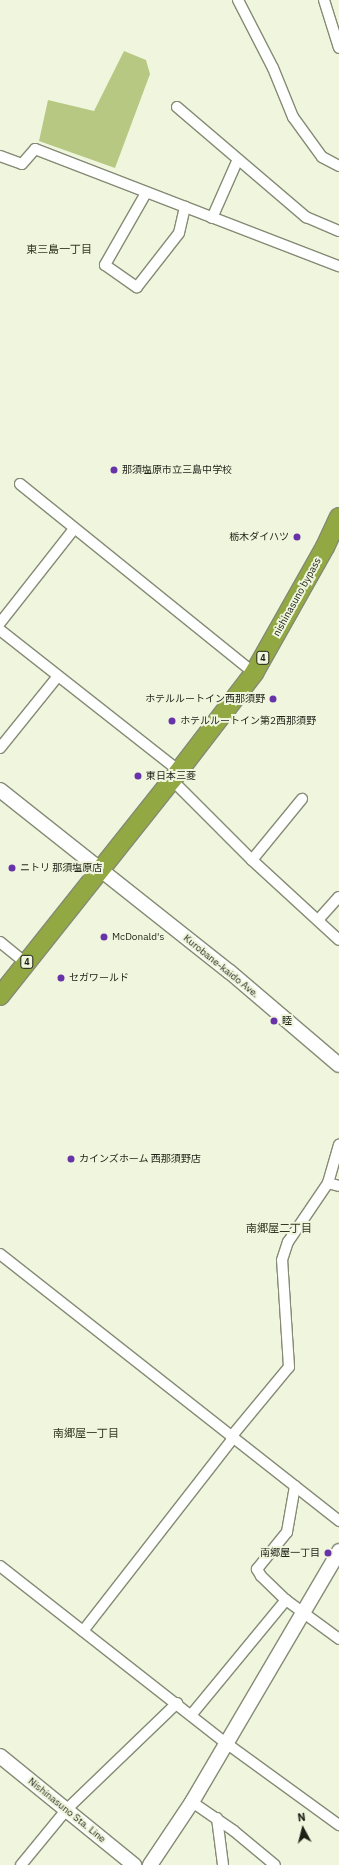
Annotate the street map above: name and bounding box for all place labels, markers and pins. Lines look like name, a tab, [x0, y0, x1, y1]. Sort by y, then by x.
place label: 那須塩原市立三島中学校	[122, 464, 232, 476]
marker: 那須塩原市立三島中学校	[109, 465, 119, 475]
place label: 栃木ダイハツ	[229, 531, 289, 543]
marker: 栃木ダイハツ	[292, 532, 302, 542]
place label: ホテルルートイン西那須野	[145, 693, 265, 705]
marker: ホテルルートイン西那須野	[268, 694, 278, 704]
place label: ホテルルートイン第2西那須野	[180, 715, 316, 727]
marker: ホテルルートイン第2西那須野	[167, 716, 177, 726]
place label: 東日本三菱	[146, 770, 196, 782]
marker: 東日本三菱	[133, 771, 143, 781]
place label: ニトリ 那須塩原店	[20, 862, 102, 874]
marker: ニトリ 那須塩原店	[7, 863, 17, 873]
place label: McDonald's	[112, 931, 164, 943]
marker: McDonald's	[99, 932, 109, 942]
place label: セガワールド	[69, 972, 129, 984]
marker: セガワールド	[56, 973, 66, 983]
place label: 睦	[282, 1015, 292, 1027]
marker: 睦	[269, 1016, 279, 1026]
place label: カインズホーム 西那須野店	[79, 1153, 201, 1165]
marker: カインズホーム 西那須野店	[66, 1154, 76, 1164]
place label: 南郷屋一丁目	[260, 1547, 320, 1559]
marker: 南郷屋一丁目	[323, 1548, 333, 1558]

